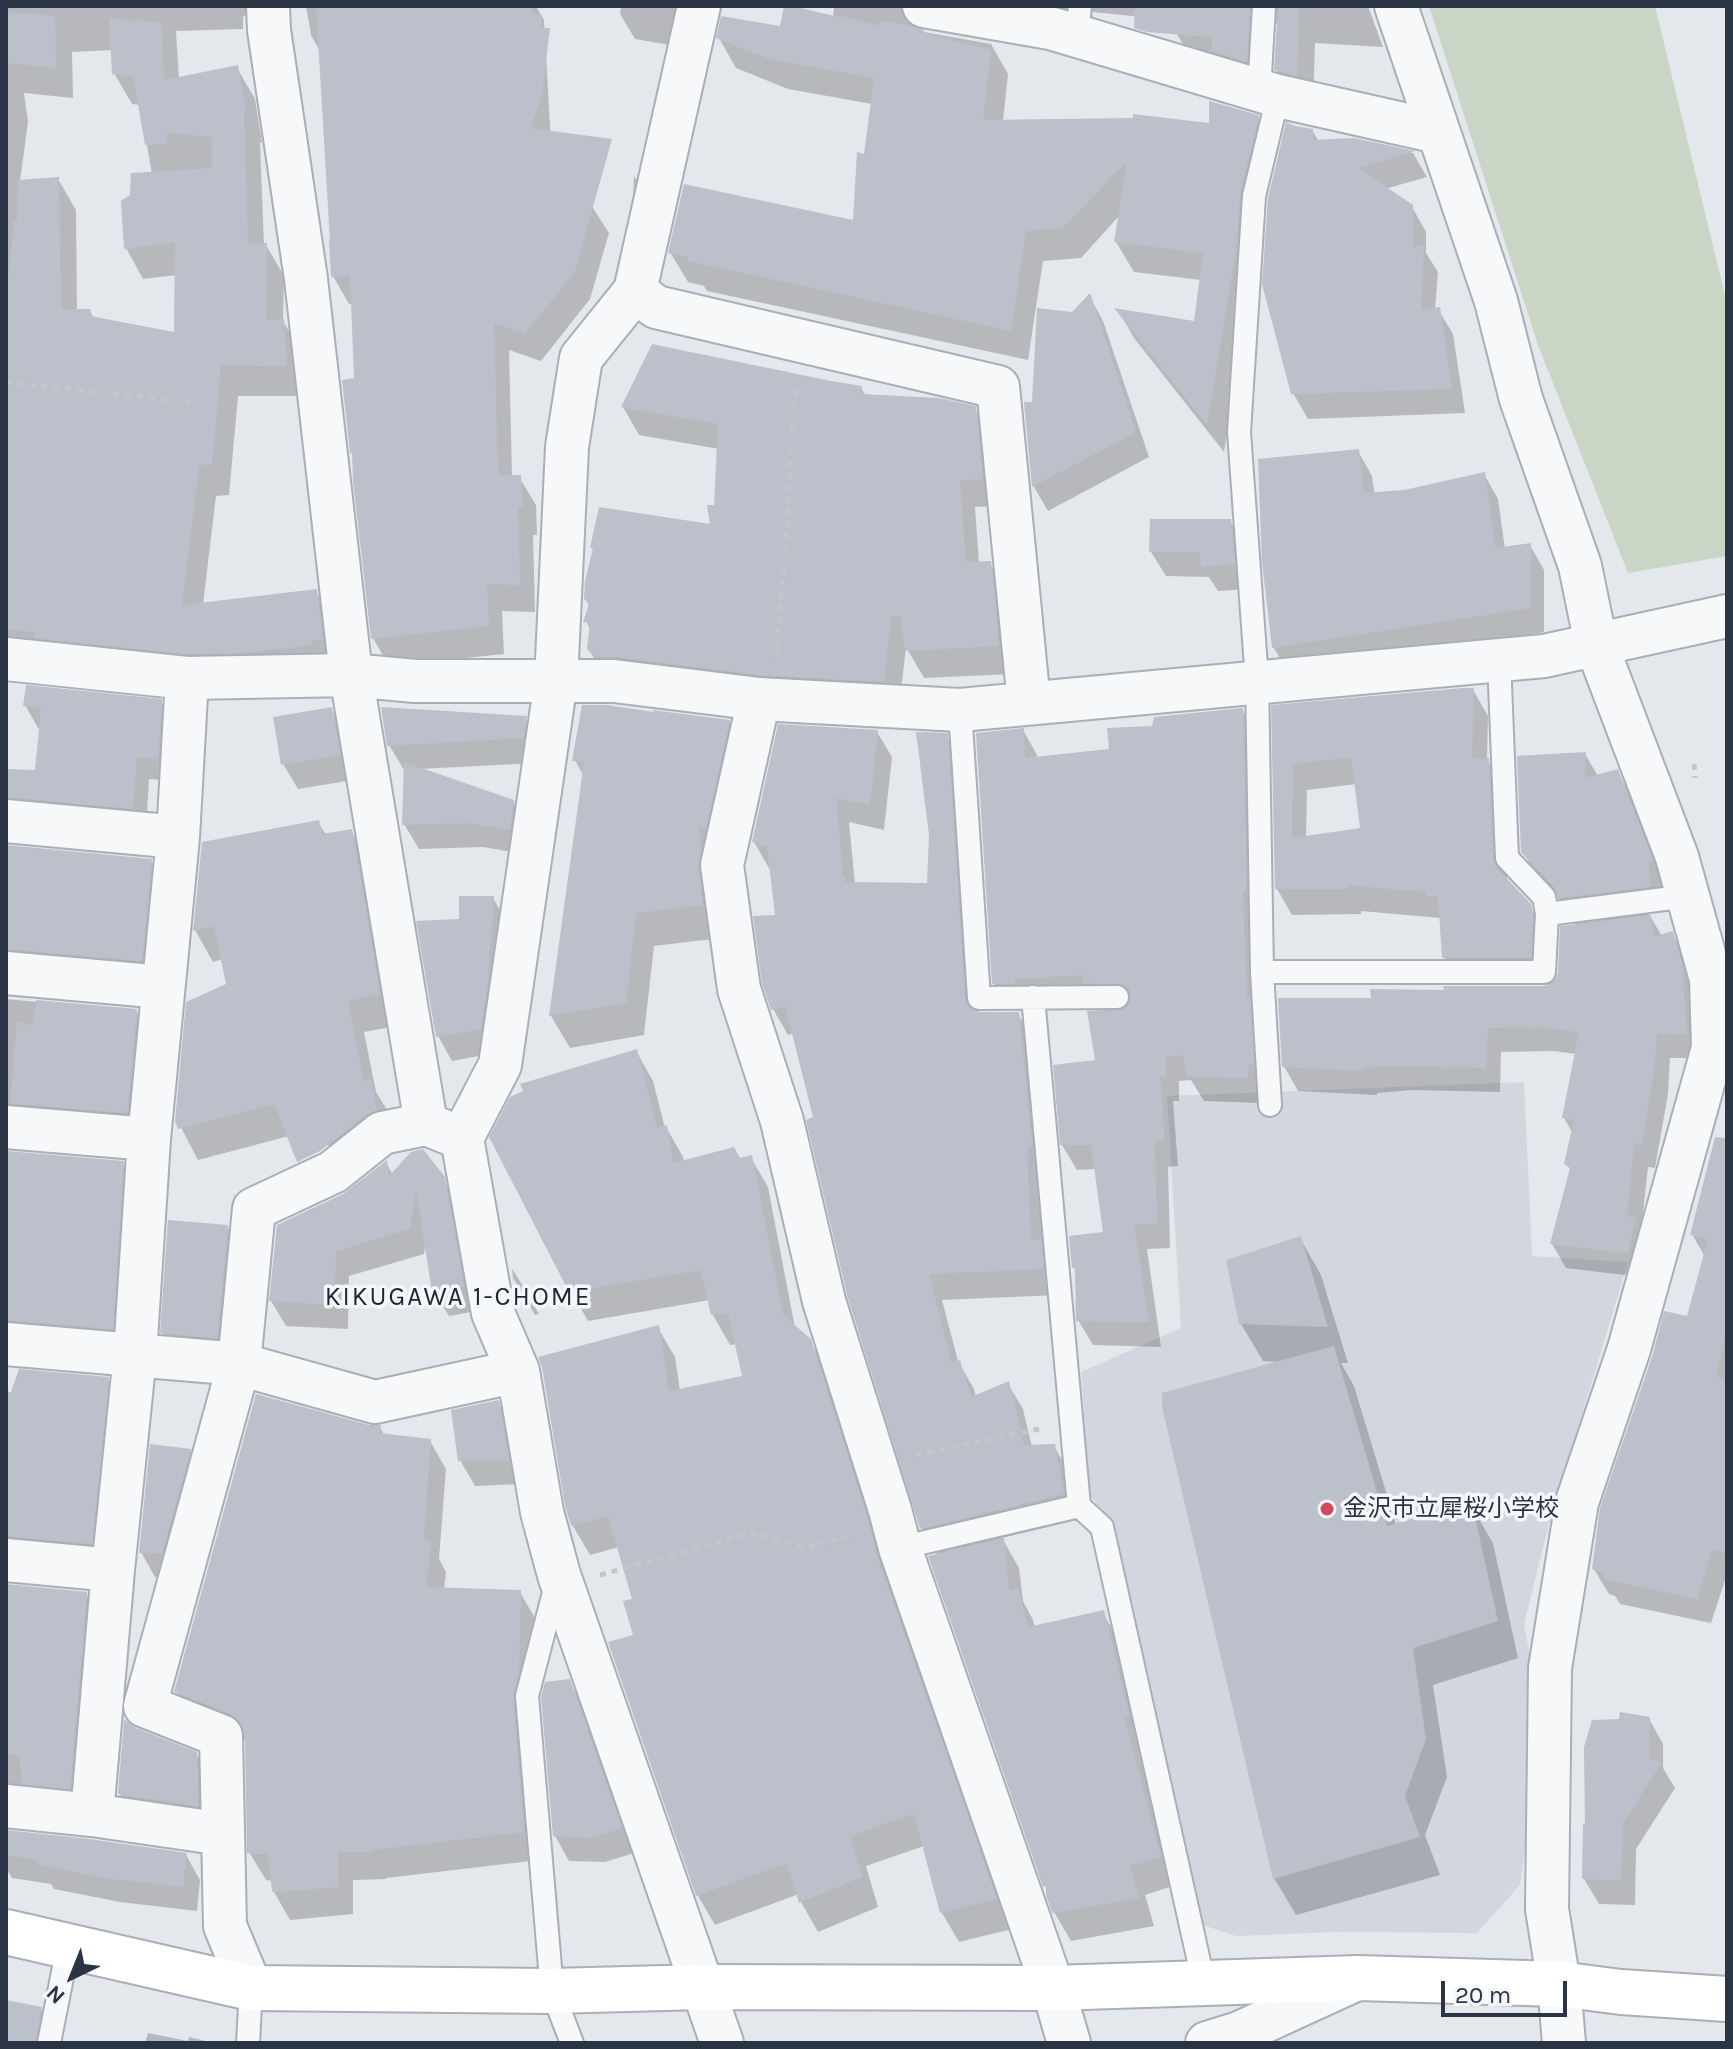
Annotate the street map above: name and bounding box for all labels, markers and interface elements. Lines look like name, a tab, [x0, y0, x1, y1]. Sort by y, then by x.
district label: KIKUGAWA 1-CHOME	[325, 1282, 591, 1314]
place label: 金沢市立犀桜小学校	[1343, 1495, 1559, 1523]
marker: 金沢市立犀桜小学校	[1318, 1500, 1336, 1518]
north arrow	[32, 1937, 112, 2017]
scale bar	[1445, 1965, 1571, 2015]
text: N	[41, 1980, 70, 2009]
text: 20 m	[1455, 1981, 1511, 2009]

